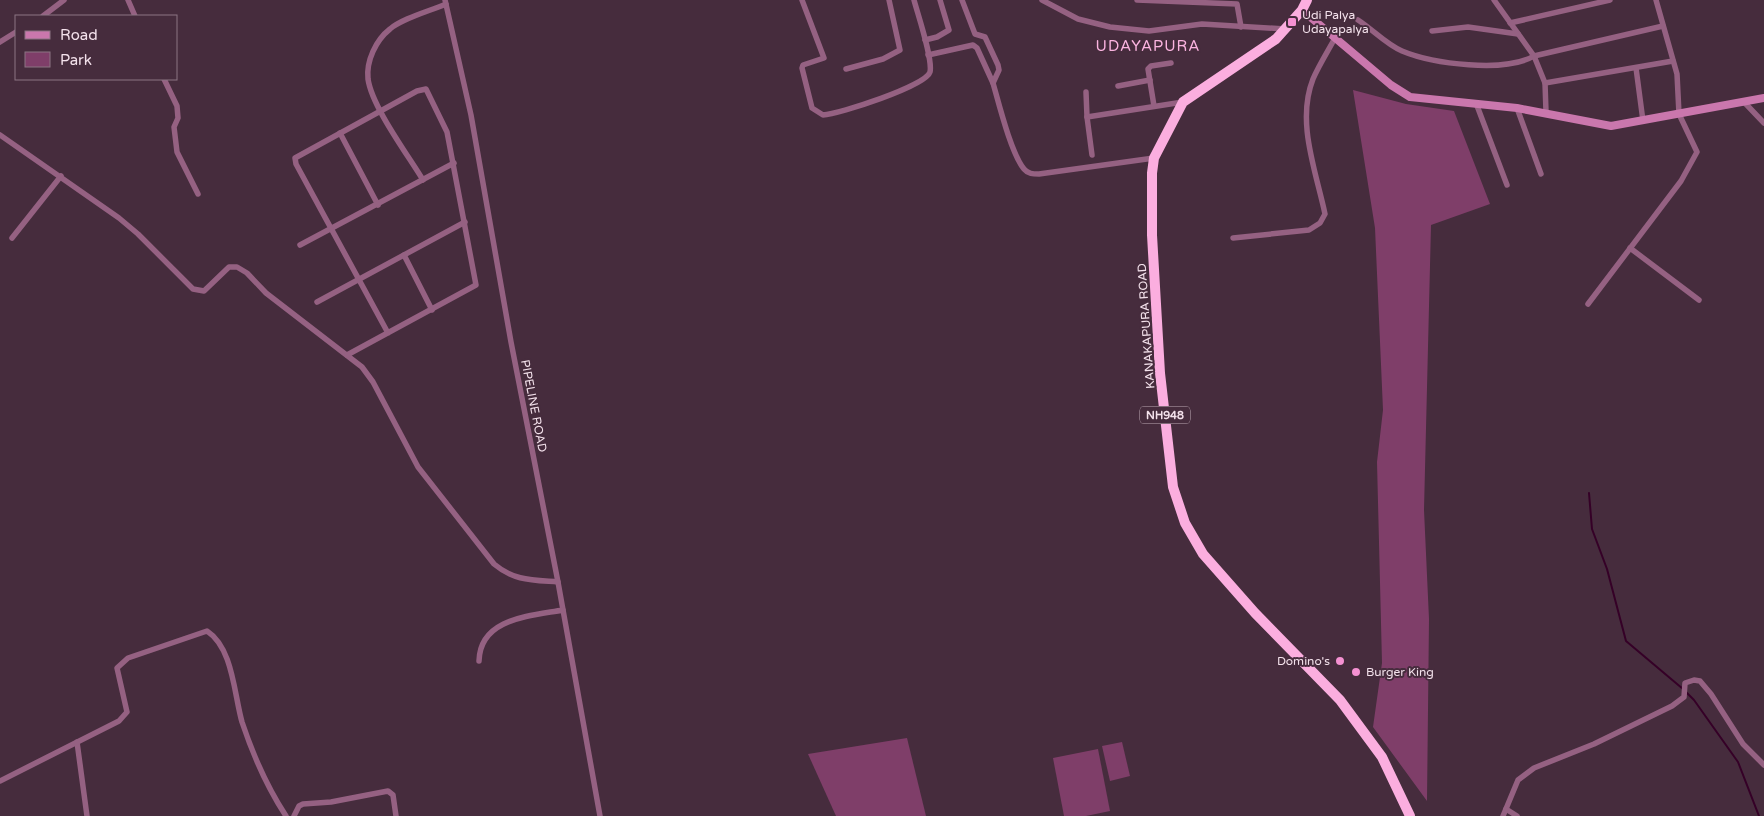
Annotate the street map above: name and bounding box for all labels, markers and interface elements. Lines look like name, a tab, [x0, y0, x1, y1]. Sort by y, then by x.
place label: Udi Palya Udayapalya	[1302, 8, 1369, 36]
legend	[15, 15, 178, 80]
marker: Udi Palya Udayapalya	[1286, 16, 1298, 28]
text: Road	[60, 26, 98, 44]
district label: UDAYAPURA	[1096, 37, 1200, 55]
text: Park	[60, 51, 92, 69]
street label: KANAKAPURA ROAD	[1135, 263, 1157, 389]
street label: PIPELINE ROAD	[518, 359, 550, 453]
road number: NH948	[1140, 406, 1190, 424]
place label: Domino's	[1277, 654, 1330, 668]
marker: Domino's	[1334, 655, 1346, 667]
place label: Burger King	[1366, 665, 1434, 679]
marker: Burger King	[1350, 666, 1362, 678]

